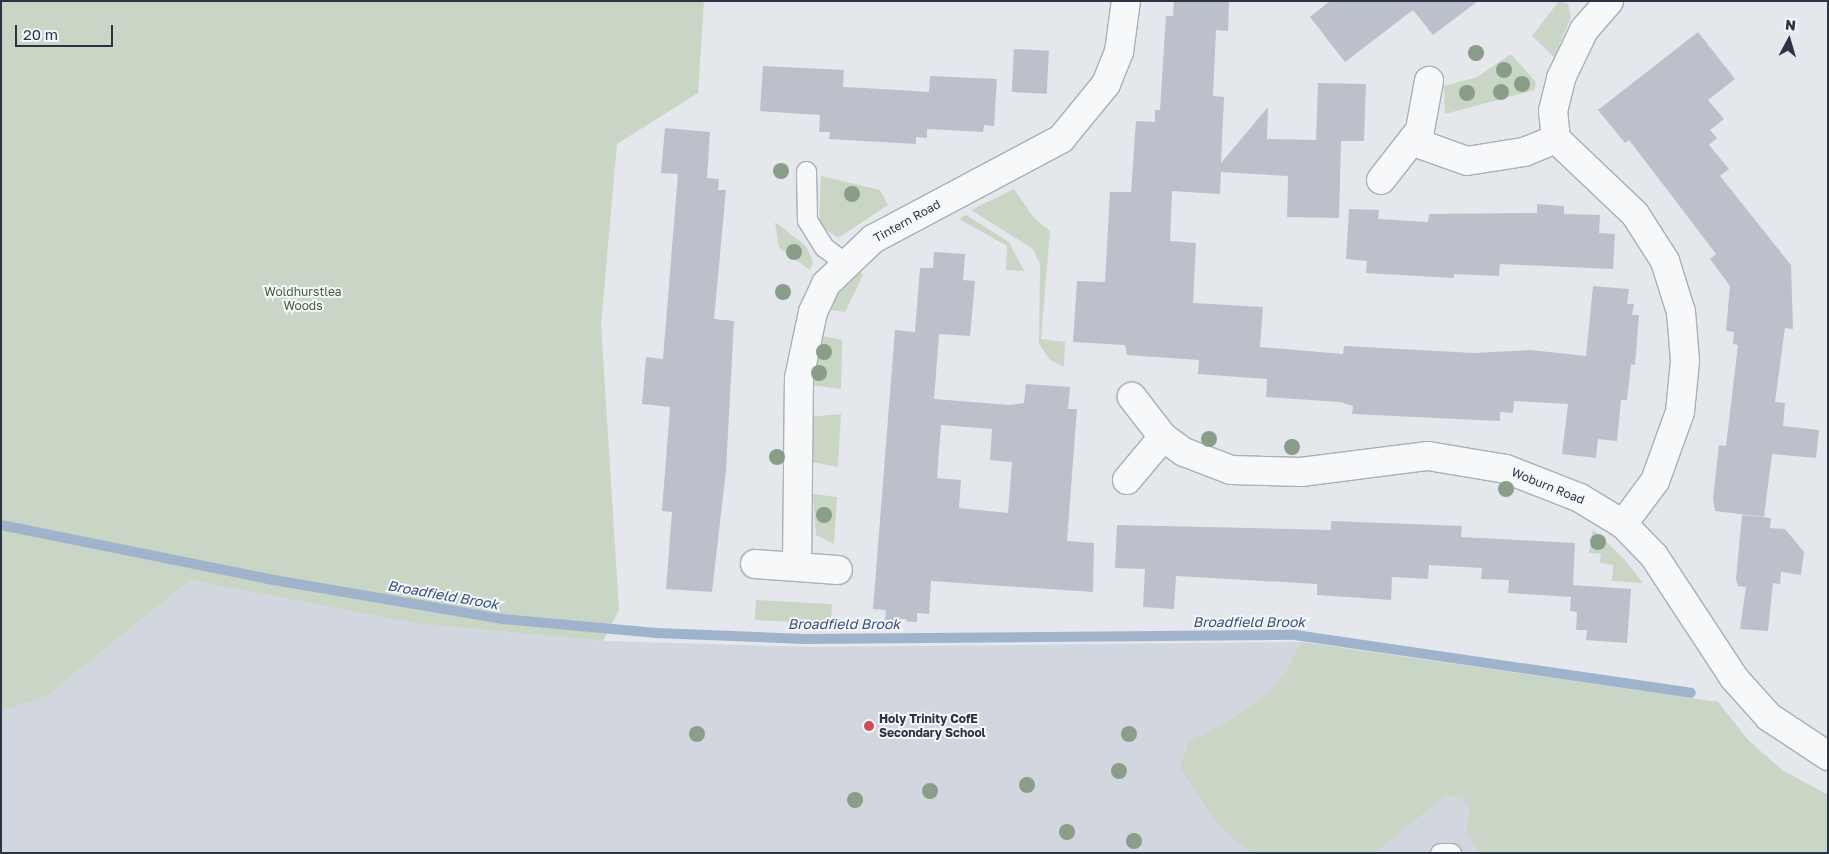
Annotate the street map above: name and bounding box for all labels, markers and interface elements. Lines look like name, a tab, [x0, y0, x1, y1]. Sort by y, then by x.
scale bar	[18, 15, 115, 47]
north arrow	[1764, 15, 1814, 65]
text: N	[1784, 16, 1797, 34]
text: 20 m	[23, 25, 58, 43]
street label: Tintern Road	[871, 197, 943, 245]
park label: Woldhurstlea Woods	[264, 285, 342, 313]
street label: Woburn Road	[1509, 465, 1587, 507]
water label: Broadfield Brook	[386, 577, 500, 613]
water label: Broadfield Brook	[1193, 614, 1305, 630]
water label: Broadfield Brook	[788, 616, 900, 632]
place label: Holy Trinity CofE Secondary School	[879, 712, 986, 740]
marker: Holy Trinity CofE Secondary School	[863, 720, 875, 732]

